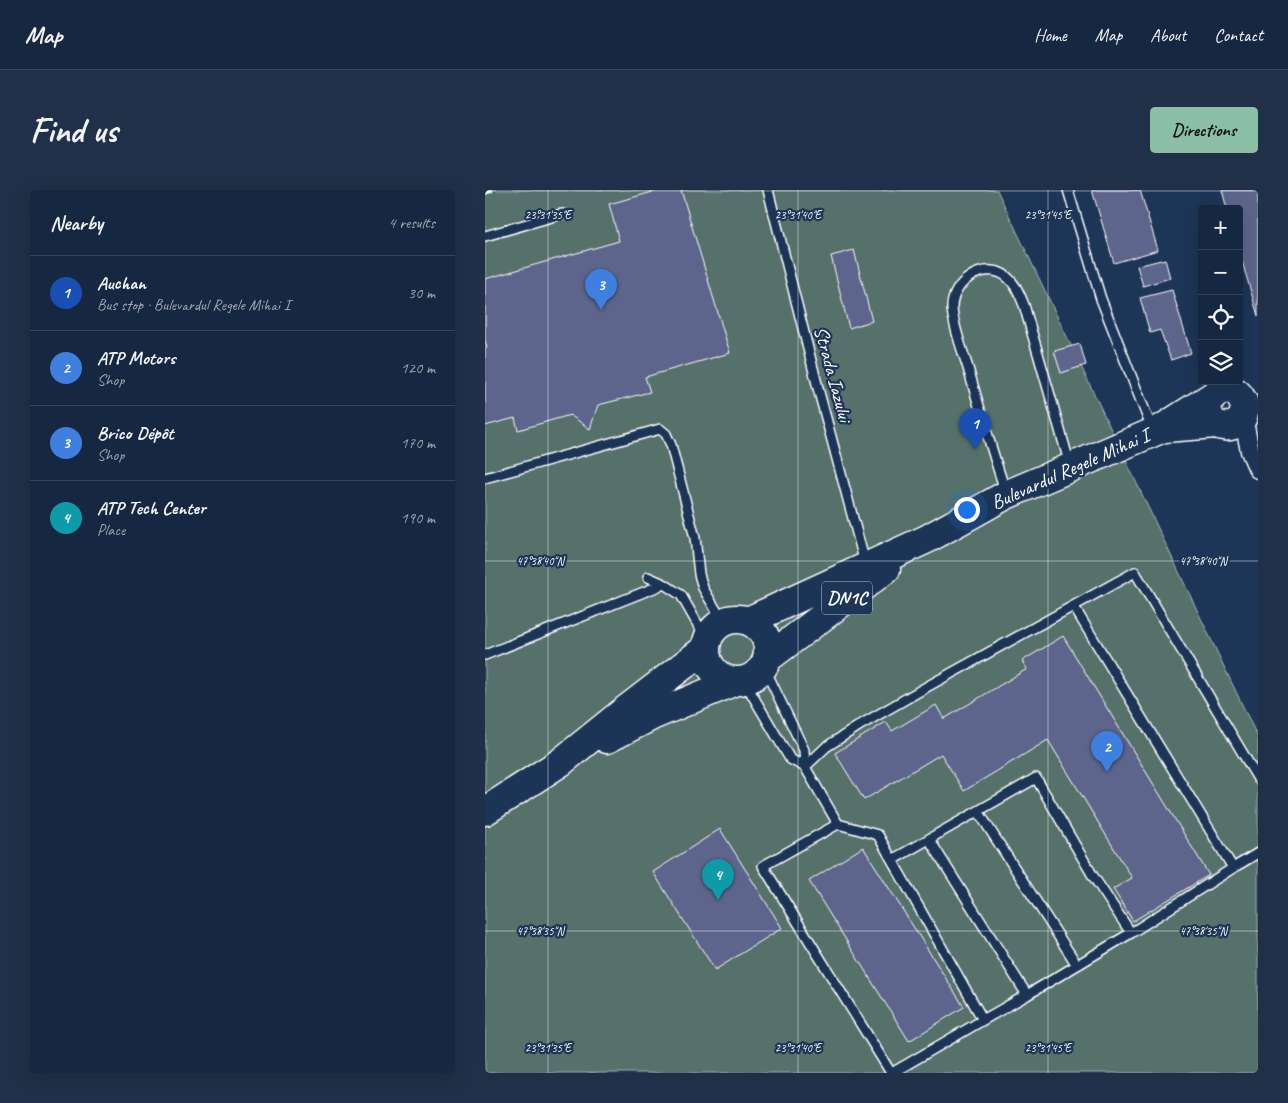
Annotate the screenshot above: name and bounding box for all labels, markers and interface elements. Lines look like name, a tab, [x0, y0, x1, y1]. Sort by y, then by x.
text: Map	[25, 20, 62, 50]
text: Home	[1034, 24, 1067, 46]
text: Map	[1095, 24, 1122, 46]
text: About	[1150, 24, 1186, 46]
text: Contact	[1214, 24, 1263, 46]
button: Directions	[1150, 107, 1258, 153]
text: Find us	[30, 108, 117, 153]
map controls	[1198, 205, 1243, 385]
button: +	[1198, 205, 1243, 250]
text: 23°31'35"E	[525, 207, 573, 223]
text: 23°31'40"E	[775, 207, 823, 223]
text: 23°31'45"E	[1025, 207, 1073, 223]
text: Nearby	[50, 210, 103, 236]
text: 4 results	[388, 213, 435, 233]
button: −	[1198, 250, 1243, 295]
pin: 3	[585, 269, 617, 310]
text: Auchan	[97, 271, 146, 295]
text: 1	[62, 283, 70, 303]
text: 30 m	[408, 283, 435, 303]
text: Bus stop · Bulevardul Regele Mihai I	[97, 295, 290, 315]
button: locate	[1198, 295, 1243, 340]
street label: Strada Iazului	[808, 324, 858, 427]
button: layers	[1198, 340, 1243, 385]
text: ATP Motors	[97, 346, 175, 370]
text: 2	[62, 358, 70, 378]
text: 120 m	[401, 358, 435, 378]
text: Shop	[97, 370, 124, 390]
pin: 1	[959, 408, 991, 449]
text: Brico Dépôt	[97, 421, 173, 445]
street label: Bulevardul Regele Mihai I	[987, 421, 1158, 515]
text: 3	[62, 433, 70, 453]
text: 170 m	[401, 433, 435, 453]
text: Shop	[97, 445, 124, 465]
text: ATP Tech Center	[97, 496, 206, 520]
your location	[954, 497, 980, 523]
text: 4	[62, 508, 70, 528]
text: 190 m	[401, 508, 435, 528]
text: Place	[97, 520, 125, 540]
text: 47°38'40"N	[516, 553, 565, 569]
text: 47°38'40"N	[1179, 553, 1228, 569]
road number: DN1C	[822, 582, 872, 614]
pin: 2	[1091, 731, 1123, 772]
pin: 4	[702, 859, 734, 900]
text: 47°38'35"N	[516, 923, 565, 939]
text: 47°38'35"N	[1179, 923, 1228, 939]
text: 23°31'35"E	[525, 1040, 573, 1056]
text: 23°31'40"E	[775, 1040, 823, 1056]
text: 23°31'45"E	[1025, 1040, 1073, 1056]

